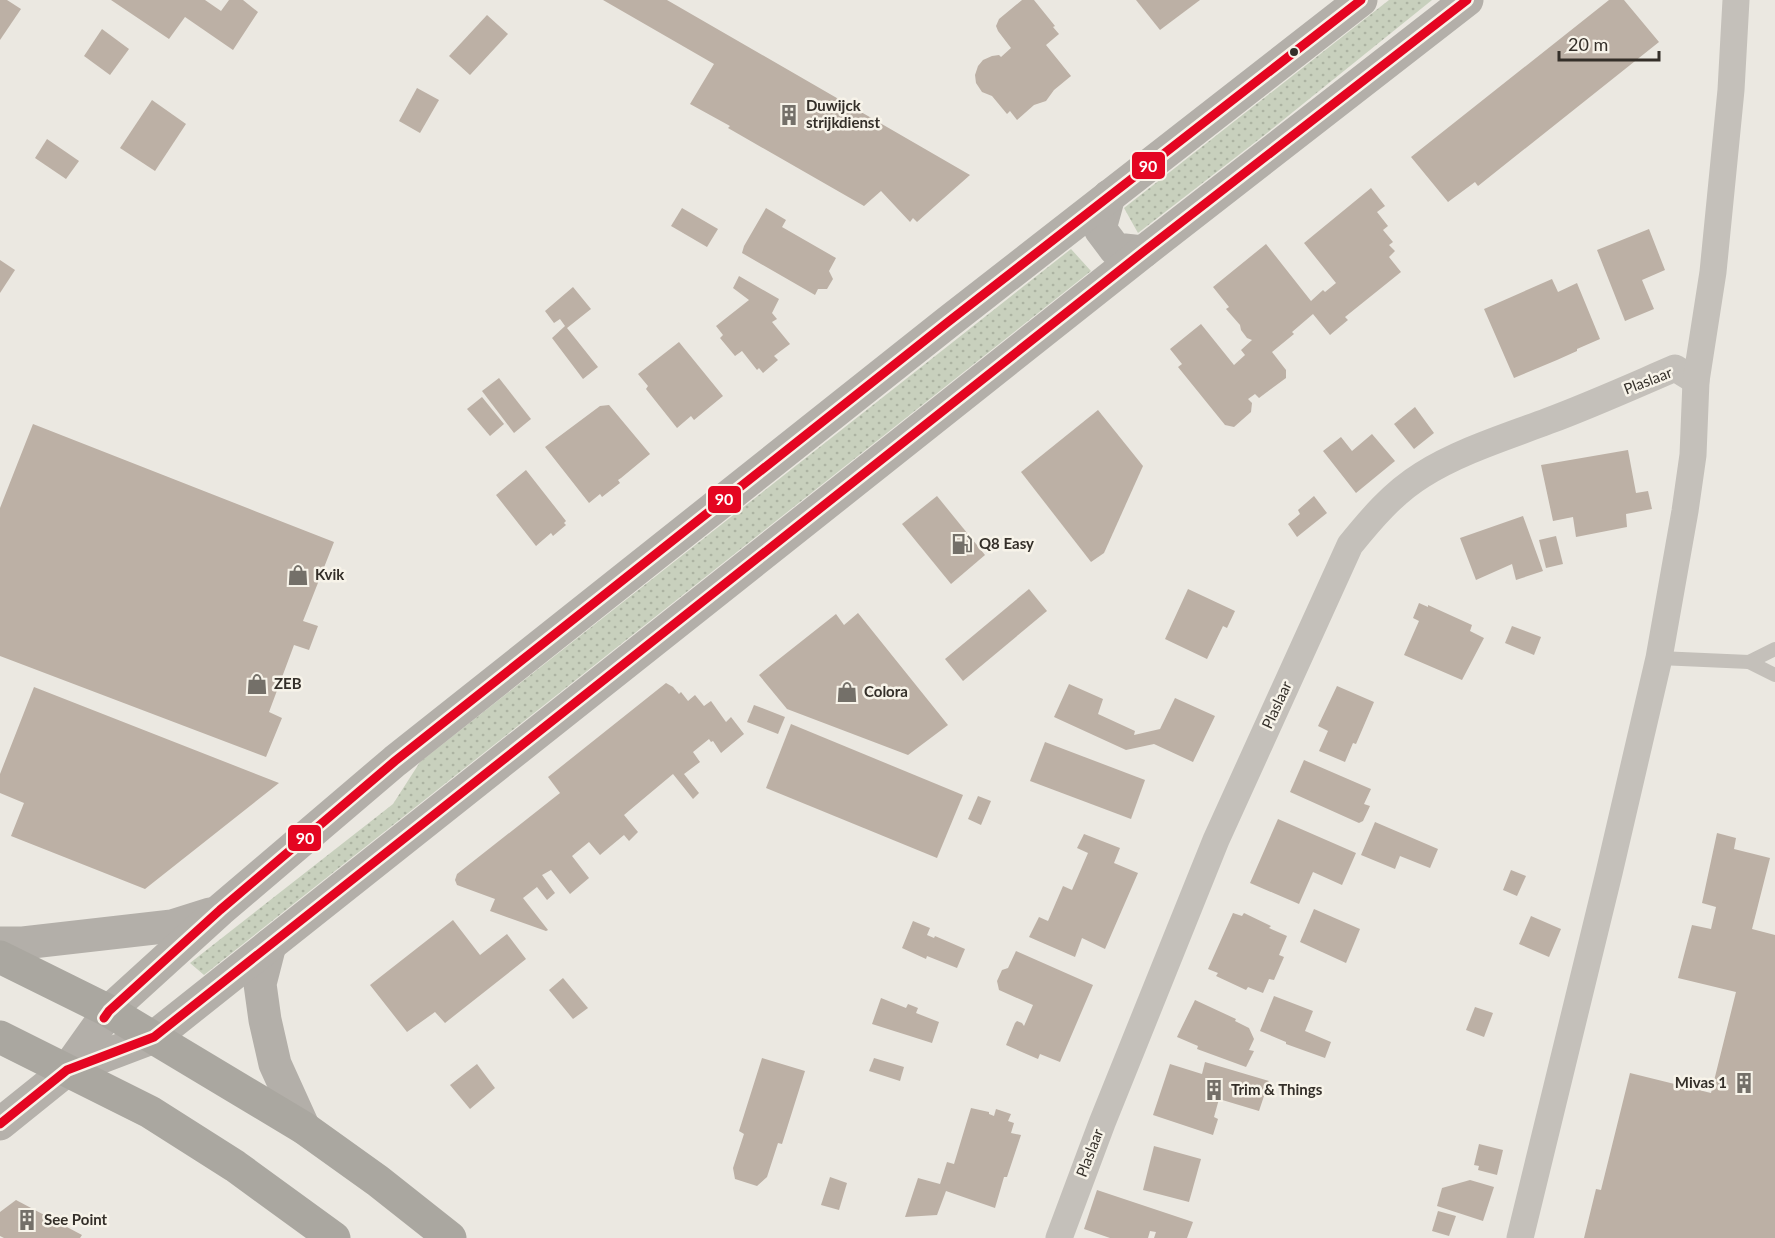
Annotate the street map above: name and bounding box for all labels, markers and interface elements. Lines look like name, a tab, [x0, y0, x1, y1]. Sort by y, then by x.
scale bar	[1559, 24, 1660, 62]
text: 20 m	[1568, 33, 1608, 55]
unlabelled marker	[1288, 46, 1300, 58]
place label: Duwijck strijkdienst	[806, 96, 880, 131]
building icon: Duwijck strijkdienst	[777, 103, 801, 127]
line badge: 90	[1131, 151, 1166, 180]
text: 90	[1139, 156, 1157, 175]
street label: Plaslaar	[1621, 362, 1675, 397]
line badge: 90	[707, 485, 742, 514]
text: 90	[715, 489, 733, 508]
fuel station icon: Q8 Easy	[950, 532, 974, 556]
place label: Q8 Easy	[979, 534, 1034, 552]
shop icon: Kvik	[286, 563, 310, 587]
place label: Kvik	[315, 565, 345, 583]
shop icon: ZEB	[245, 672, 269, 696]
place label: ZEB	[274, 674, 302, 692]
street label: Plaslaar	[1257, 677, 1295, 731]
shop icon: Colora	[835, 680, 859, 704]
place label: Colora	[864, 682, 908, 700]
line badge: 90	[287, 824, 322, 852]
text: 90	[296, 828, 314, 847]
building icon: Mivas 1	[1732, 1071, 1756, 1095]
place label: Mivas 1	[1675, 1073, 1727, 1091]
building icon: Trim & Things	[1202, 1078, 1226, 1102]
place label: Trim & Things	[1231, 1080, 1323, 1098]
street label: Plaslaar	[1072, 1125, 1107, 1179]
building icon: See Point	[15, 1208, 39, 1232]
place label: See Point	[44, 1210, 108, 1228]

